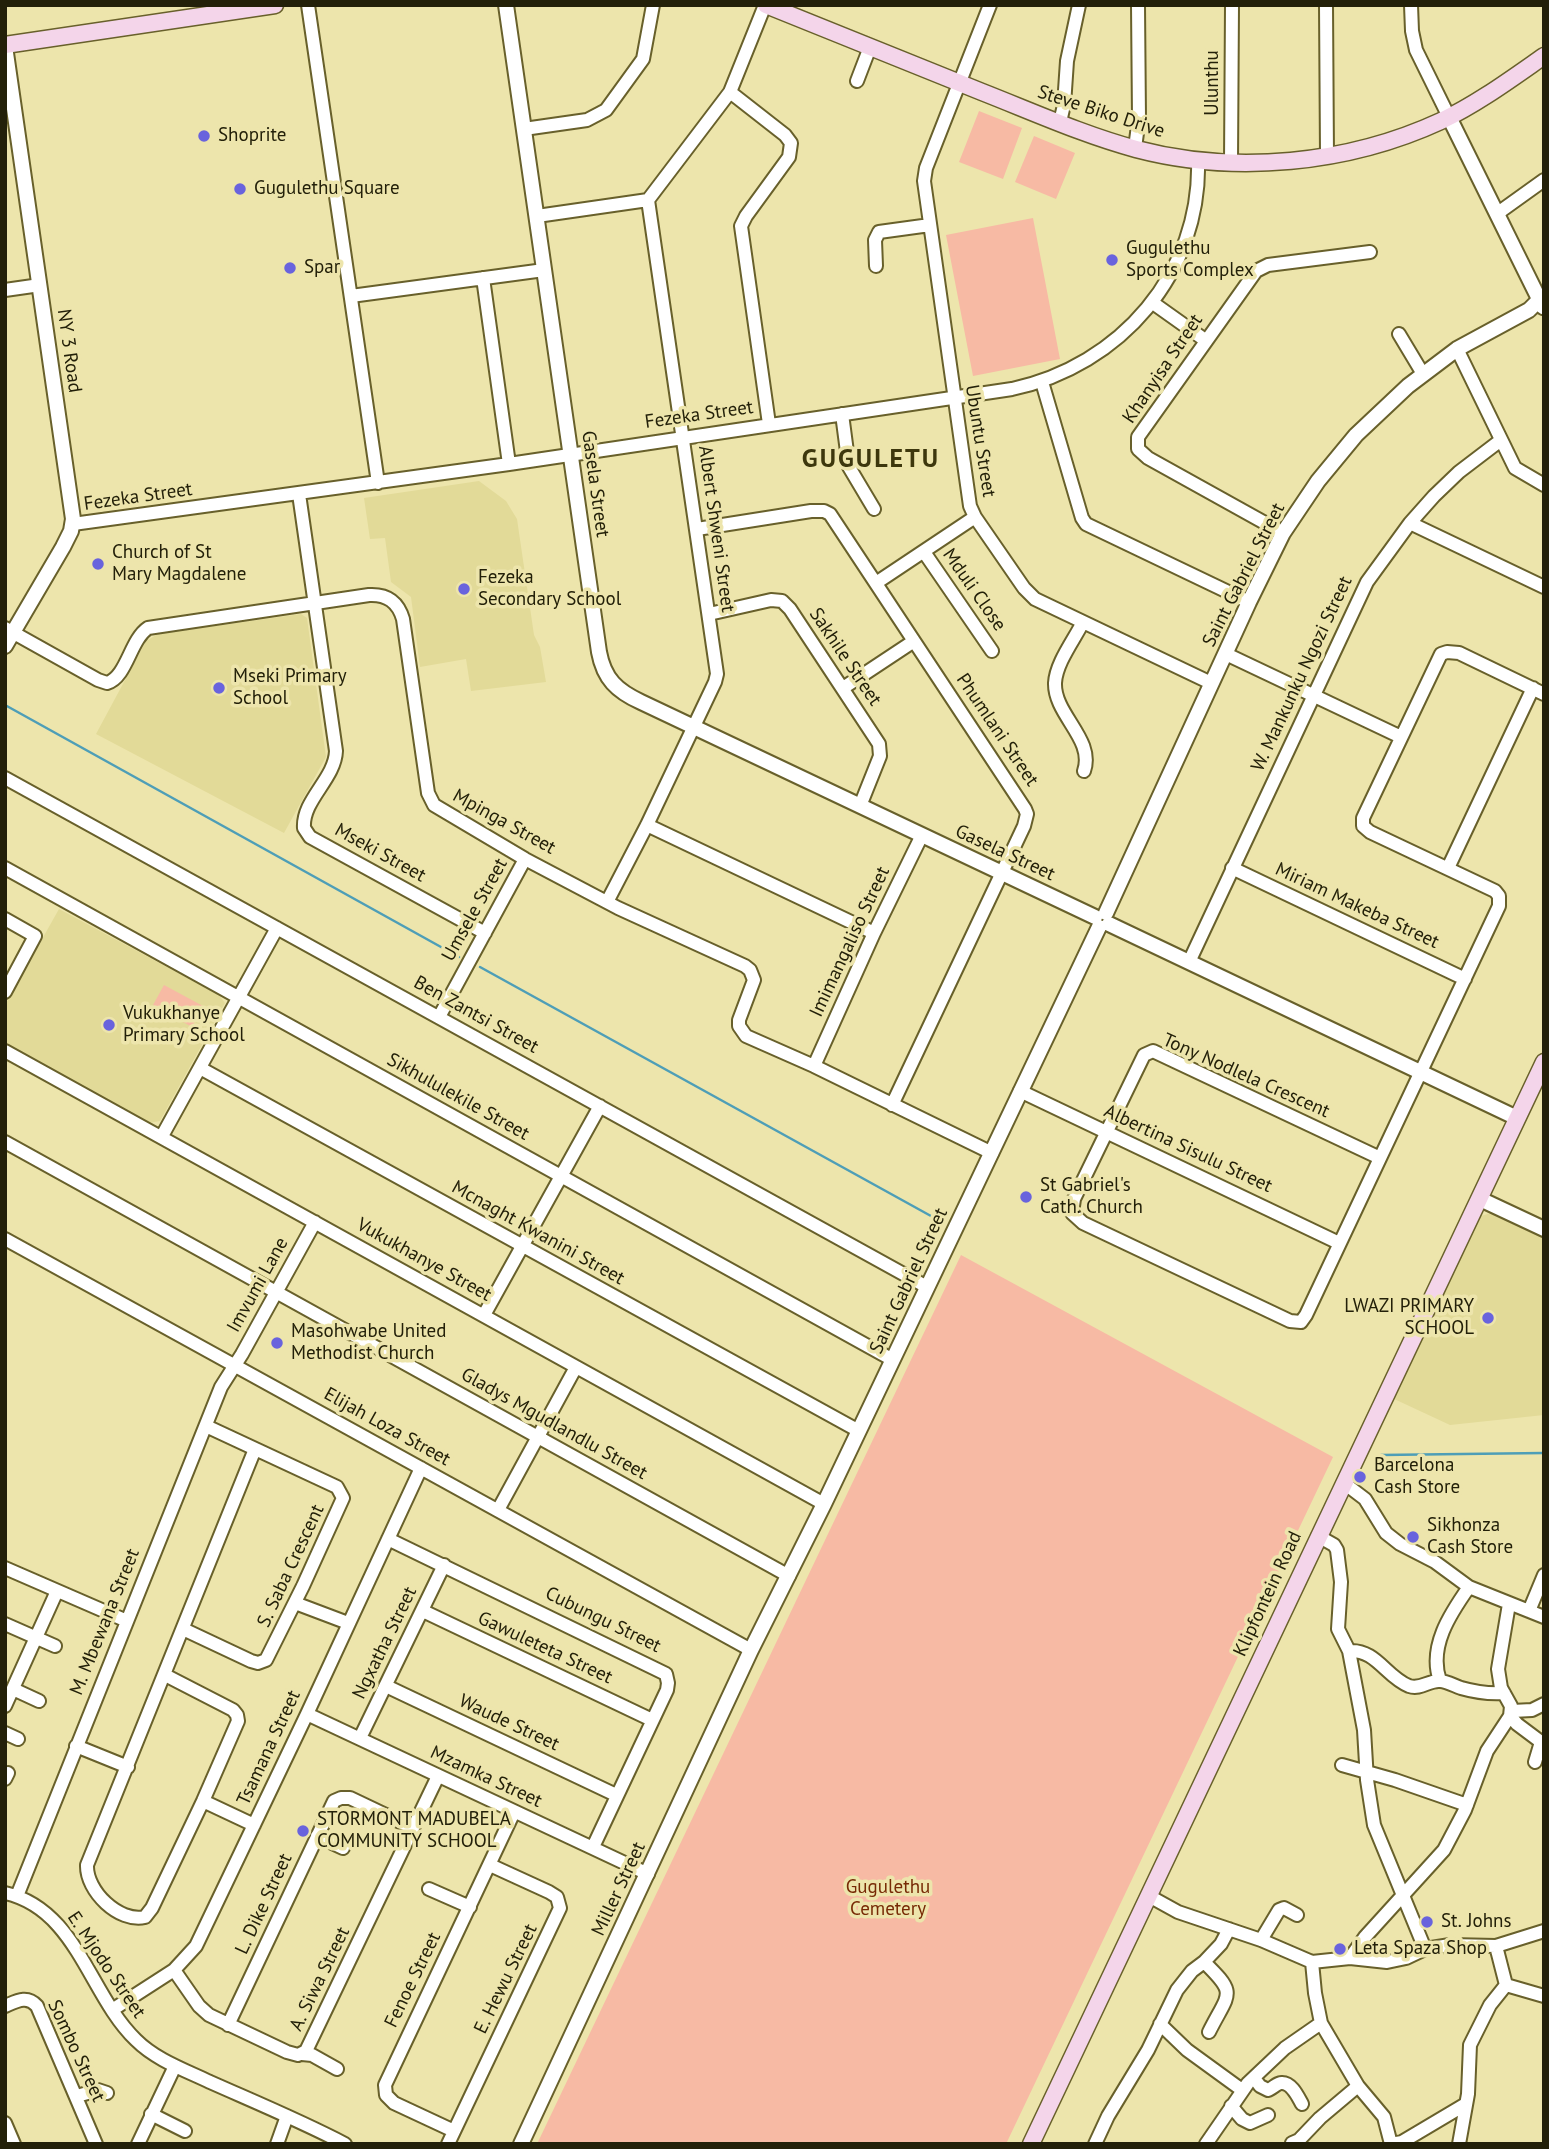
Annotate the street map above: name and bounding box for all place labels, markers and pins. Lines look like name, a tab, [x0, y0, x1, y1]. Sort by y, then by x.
place label: Shoprite	[218, 125, 286, 147]
marker: Shoprite	[196, 128, 212, 144]
place label: Gugulethu Square	[254, 178, 400, 200]
marker: Gugulethu Square	[232, 181, 248, 197]
place label: Gugulethu Sports Complex	[1126, 238, 1254, 282]
marker: Gugulethu Sports Complex	[1104, 252, 1120, 268]
place label: Spar	[304, 257, 340, 279]
marker: Spar	[282, 260, 298, 276]
place label: Church of St Mary Magdalene	[112, 542, 246, 586]
marker: Church of St Mary Magdalene	[90, 556, 106, 572]
place label: Fezeka Secondary School	[478, 567, 621, 611]
marker: Fezeka Secondary School	[456, 581, 472, 597]
place label: Mseki Primary School	[233, 666, 347, 710]
marker: Mseki Primary School	[211, 680, 227, 696]
place label: Vukukhanye Primary School	[123, 1003, 245, 1047]
marker: Vukukhanye Primary School	[101, 1017, 117, 1033]
place label: St Gabriel's Cath. Church	[1040, 1175, 1143, 1219]
marker: St Gabriel's Cath. Church	[1018, 1189, 1034, 1205]
place label: LWAZI PRIMARY SCHOOL	[1344, 1296, 1474, 1340]
marker: LWAZI PRIMARY SCHOOL	[1480, 1310, 1496, 1326]
place label: Masohwabe United Methodist Church	[291, 1321, 446, 1365]
marker: Masohwabe United Methodist Church	[269, 1335, 285, 1351]
place label: Barcelona Cash Store	[1374, 1455, 1460, 1499]
marker: Barcelona Cash Store	[1352, 1469, 1368, 1485]
place label: Sikhonza Cash Store	[1427, 1515, 1513, 1559]
marker: Sikhonza Cash Store	[1405, 1529, 1421, 1545]
place label: STORMONT MADUBELA COMMUNITY SCHOOL	[317, 1809, 511, 1853]
marker: STORMONT MADUBELA COMMUNITY SCHOOL	[295, 1823, 311, 1839]
place label: St. Johns	[1441, 1911, 1511, 1933]
marker: St. Johns	[1419, 1914, 1435, 1930]
place label: Leta Spaza Shop	[1354, 1938, 1487, 1960]
marker: Leta Spaza Shop	[1332, 1941, 1348, 1957]

